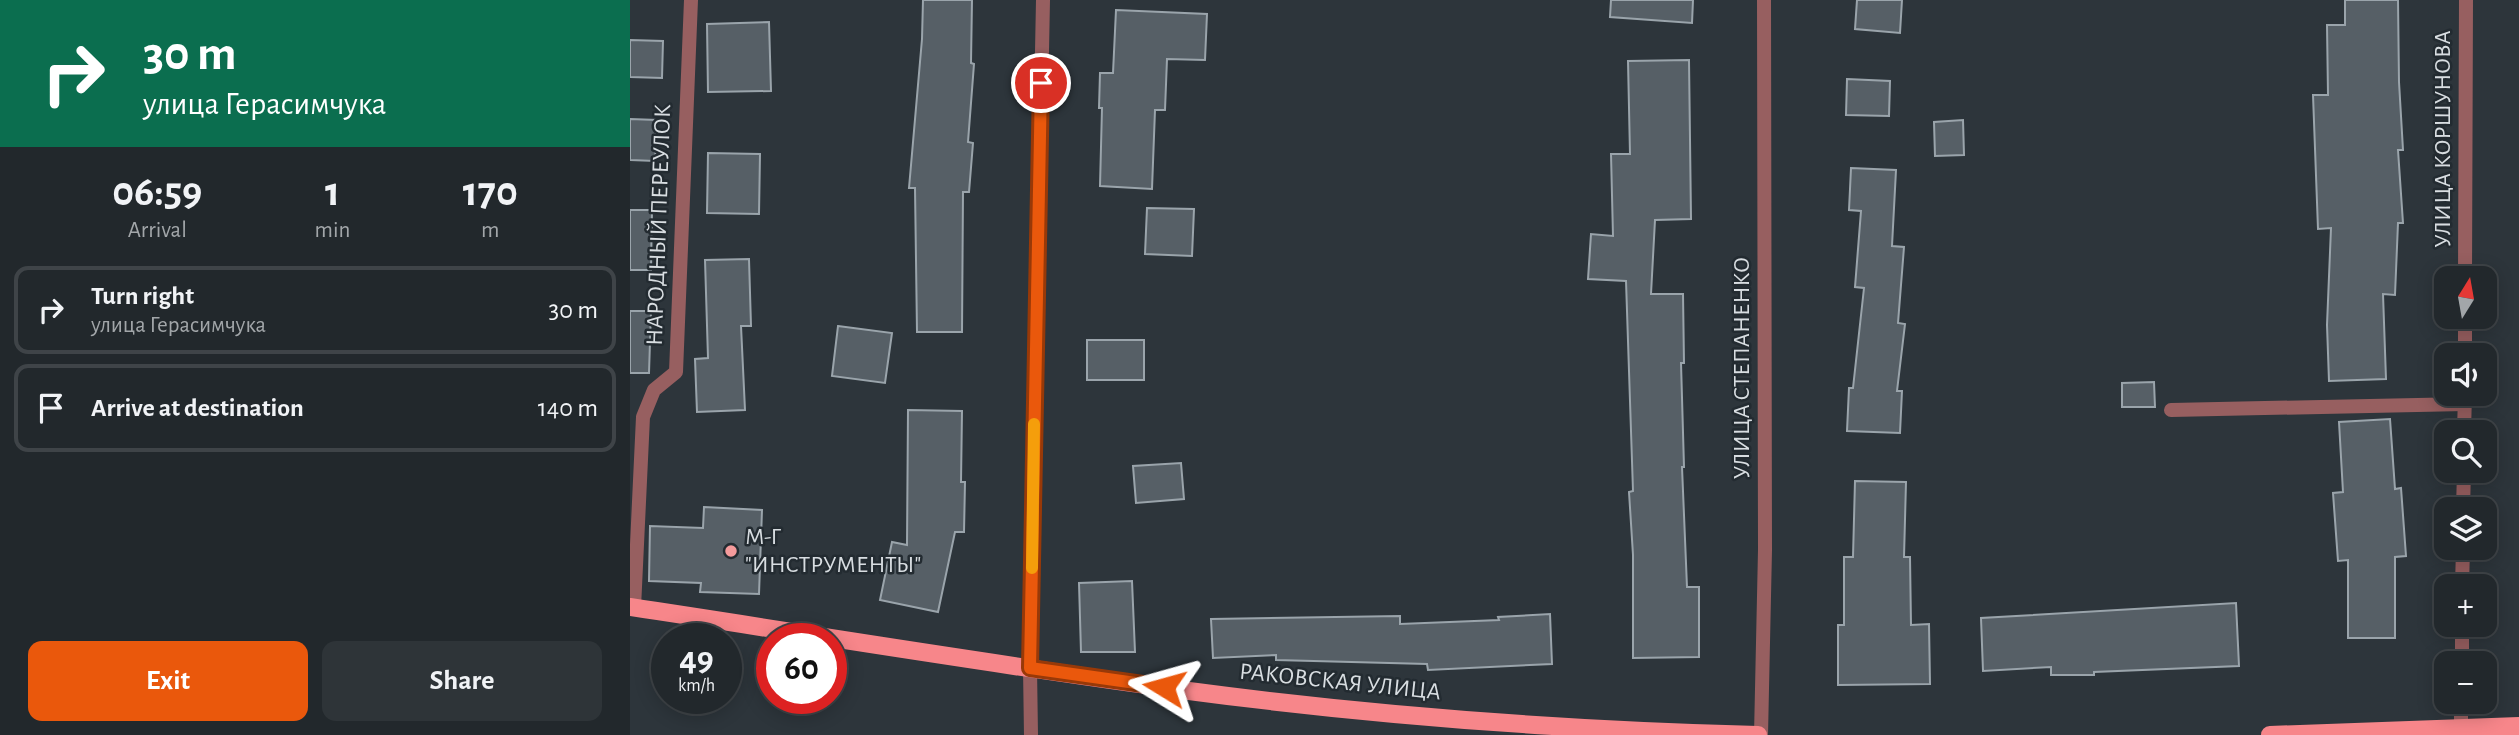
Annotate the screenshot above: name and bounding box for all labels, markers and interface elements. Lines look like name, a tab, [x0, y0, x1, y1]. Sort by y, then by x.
icon: right	[28, 28, 119, 119]
text: 30 m	[143, 30, 237, 79]
street label: УЛИЦА КОРШУНОВА	[2431, 30, 2455, 248]
pin	[1011, 53, 1071, 113]
icon: arrive	[1022, 64, 1060, 102]
text: улица Герасимчука	[143, 88, 386, 120]
street label: НАРОДНЫЙ ПЕРЕУЛОК	[643, 104, 675, 346]
text: 06:59	[112, 171, 202, 213]
text: 1	[325, 171, 340, 213]
text: 170	[463, 171, 518, 213]
text: Arrival	[128, 219, 187, 242]
text: min	[315, 219, 350, 242]
text: m	[481, 219, 499, 242]
street label: УЛИЦА СТЕПАНЕНКО	[1730, 257, 1754, 479]
north arrow	[2434, 266, 2497, 329]
map controls	[2434, 266, 2497, 714]
text: Turn right	[91, 283, 194, 309]
icon: right	[32, 291, 70, 329]
text: 30 m	[548, 297, 598, 323]
text: улица Герасимчука	[91, 314, 266, 337]
button: sound	[2434, 343, 2497, 406]
icon: arrive	[32, 389, 70, 427]
text: Arrive at destination	[91, 395, 304, 421]
text: 140 m	[538, 395, 598, 421]
button: search	[2434, 420, 2497, 483]
button: layers	[2434, 497, 2497, 560]
place label: М-Г "ИНСТРУМЕНТЫ"	[745, 525, 921, 577]
marker: М-Г "ИНСТРУМЕНТЫ"	[723, 543, 739, 559]
button: +	[2434, 574, 2497, 637]
speed limit sign: 60	[756, 623, 847, 714]
button: Exit	[28, 641, 308, 721]
button: Share	[322, 641, 602, 721]
text: 49	[679, 642, 714, 677]
position arrow	[1127, 650, 1201, 724]
button: −	[2434, 651, 2497, 714]
street label: РАКОВСКАЯ УЛИЦА	[1238, 659, 1442, 705]
text: km/h	[678, 677, 715, 695]

